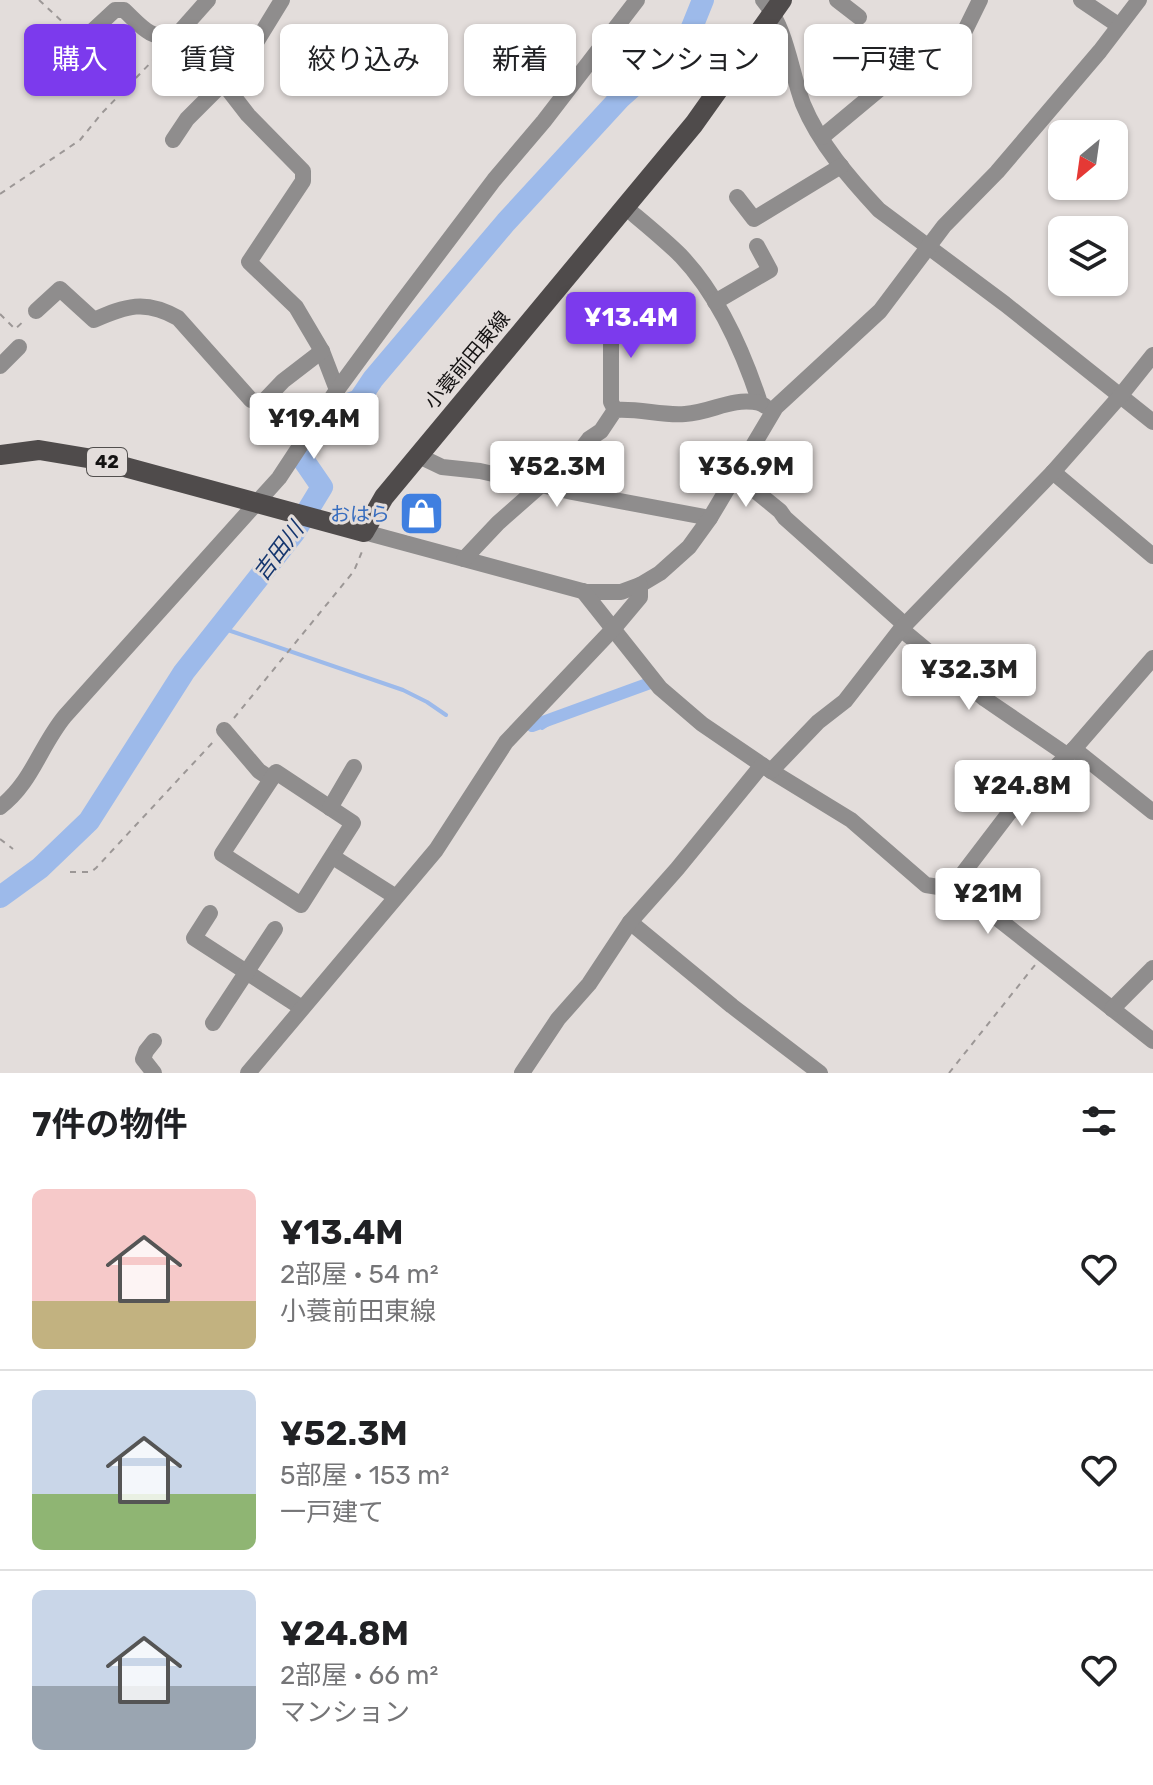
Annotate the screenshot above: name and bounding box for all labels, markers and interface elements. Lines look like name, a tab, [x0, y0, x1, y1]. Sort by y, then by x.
chip: 購入	[24, 24, 136, 96]
chip: 賃貸	[152, 24, 264, 96]
chip: 絞り込み	[280, 24, 448, 96]
chip: 新着	[464, 24, 576, 96]
chip: マンション	[592, 24, 788, 96]
chip: 一戸建て	[804, 24, 972, 96]
north arrow	[1048, 120, 1128, 200]
map controls	[1048, 120, 1128, 296]
button: layers	[1048, 216, 1128, 296]
pin: ¥13.4M	[566, 292, 696, 360]
text: ¥13.4M	[584, 302, 678, 333]
street label: 小蓑前田東線	[419, 306, 515, 414]
pin: ¥19.4M	[249, 393, 379, 461]
text: ¥19.4M	[268, 403, 360, 434]
pin: ¥52.3M	[492, 441, 622, 509]
pin: ¥36.9M	[681, 441, 811, 509]
road number: 42	[87, 448, 127, 476]
text: ¥52.3M	[508, 451, 606, 482]
text: ¥36.9M	[698, 451, 794, 482]
shop icon: おはら	[397, 490, 445, 538]
place label: おはら	[330, 502, 390, 526]
water label: 吉田川	[248, 515, 310, 586]
pin: ¥32.3M	[904, 644, 1034, 712]
text: ¥32.3M	[920, 654, 1018, 685]
pin: ¥24.8M	[957, 760, 1087, 828]
text: ¥24.8M	[973, 770, 1071, 801]
pin: ¥21M	[941, 868, 1035, 936]
text: ¥21M	[953, 878, 1023, 909]
icon: filters	[1077, 1099, 1121, 1143]
text: 7件の物件	[32, 1104, 187, 1145]
text: ¥13.4M	[280, 1212, 404, 1253]
icon: home	[96, 1221, 192, 1317]
icon: heart	[1077, 1247, 1121, 1291]
text: 2部屋 · 54 m²	[280, 1259, 439, 1290]
text: 小蓑前田東線	[280, 1296, 436, 1327]
text: ¥52.3M	[280, 1413, 408, 1454]
icon: home	[96, 1422, 192, 1518]
icon: heart	[1077, 1448, 1121, 1492]
text: 5部屋 · 153 m²	[280, 1460, 449, 1491]
text: 一戸建て	[280, 1497, 384, 1528]
text: ¥24.8M	[280, 1613, 409, 1654]
icon: home	[96, 1622, 192, 1718]
icon: heart	[1077, 1648, 1121, 1692]
text: 2部屋 · 66 m²	[280, 1660, 438, 1691]
text: マンション	[280, 1697, 410, 1728]

